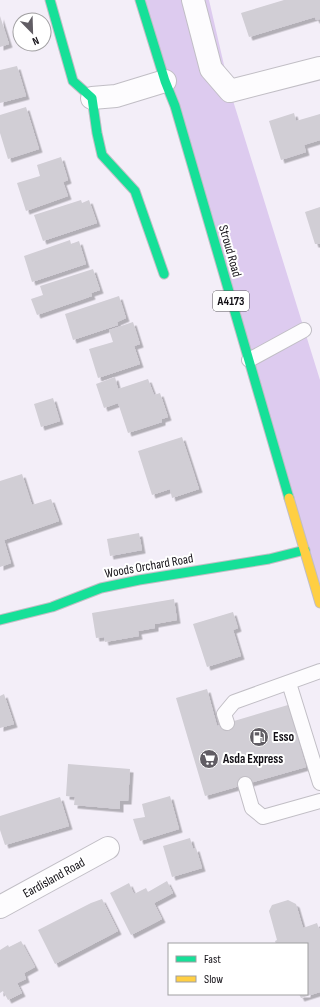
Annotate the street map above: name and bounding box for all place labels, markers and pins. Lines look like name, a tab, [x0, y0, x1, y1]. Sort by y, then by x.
fuel station icon: Esso	[248, 726, 270, 748]
place label: Esso	[273, 729, 295, 745]
supermarket icon: Asda Express	[198, 748, 220, 770]
place label: Asda Express	[222, 751, 283, 767]

